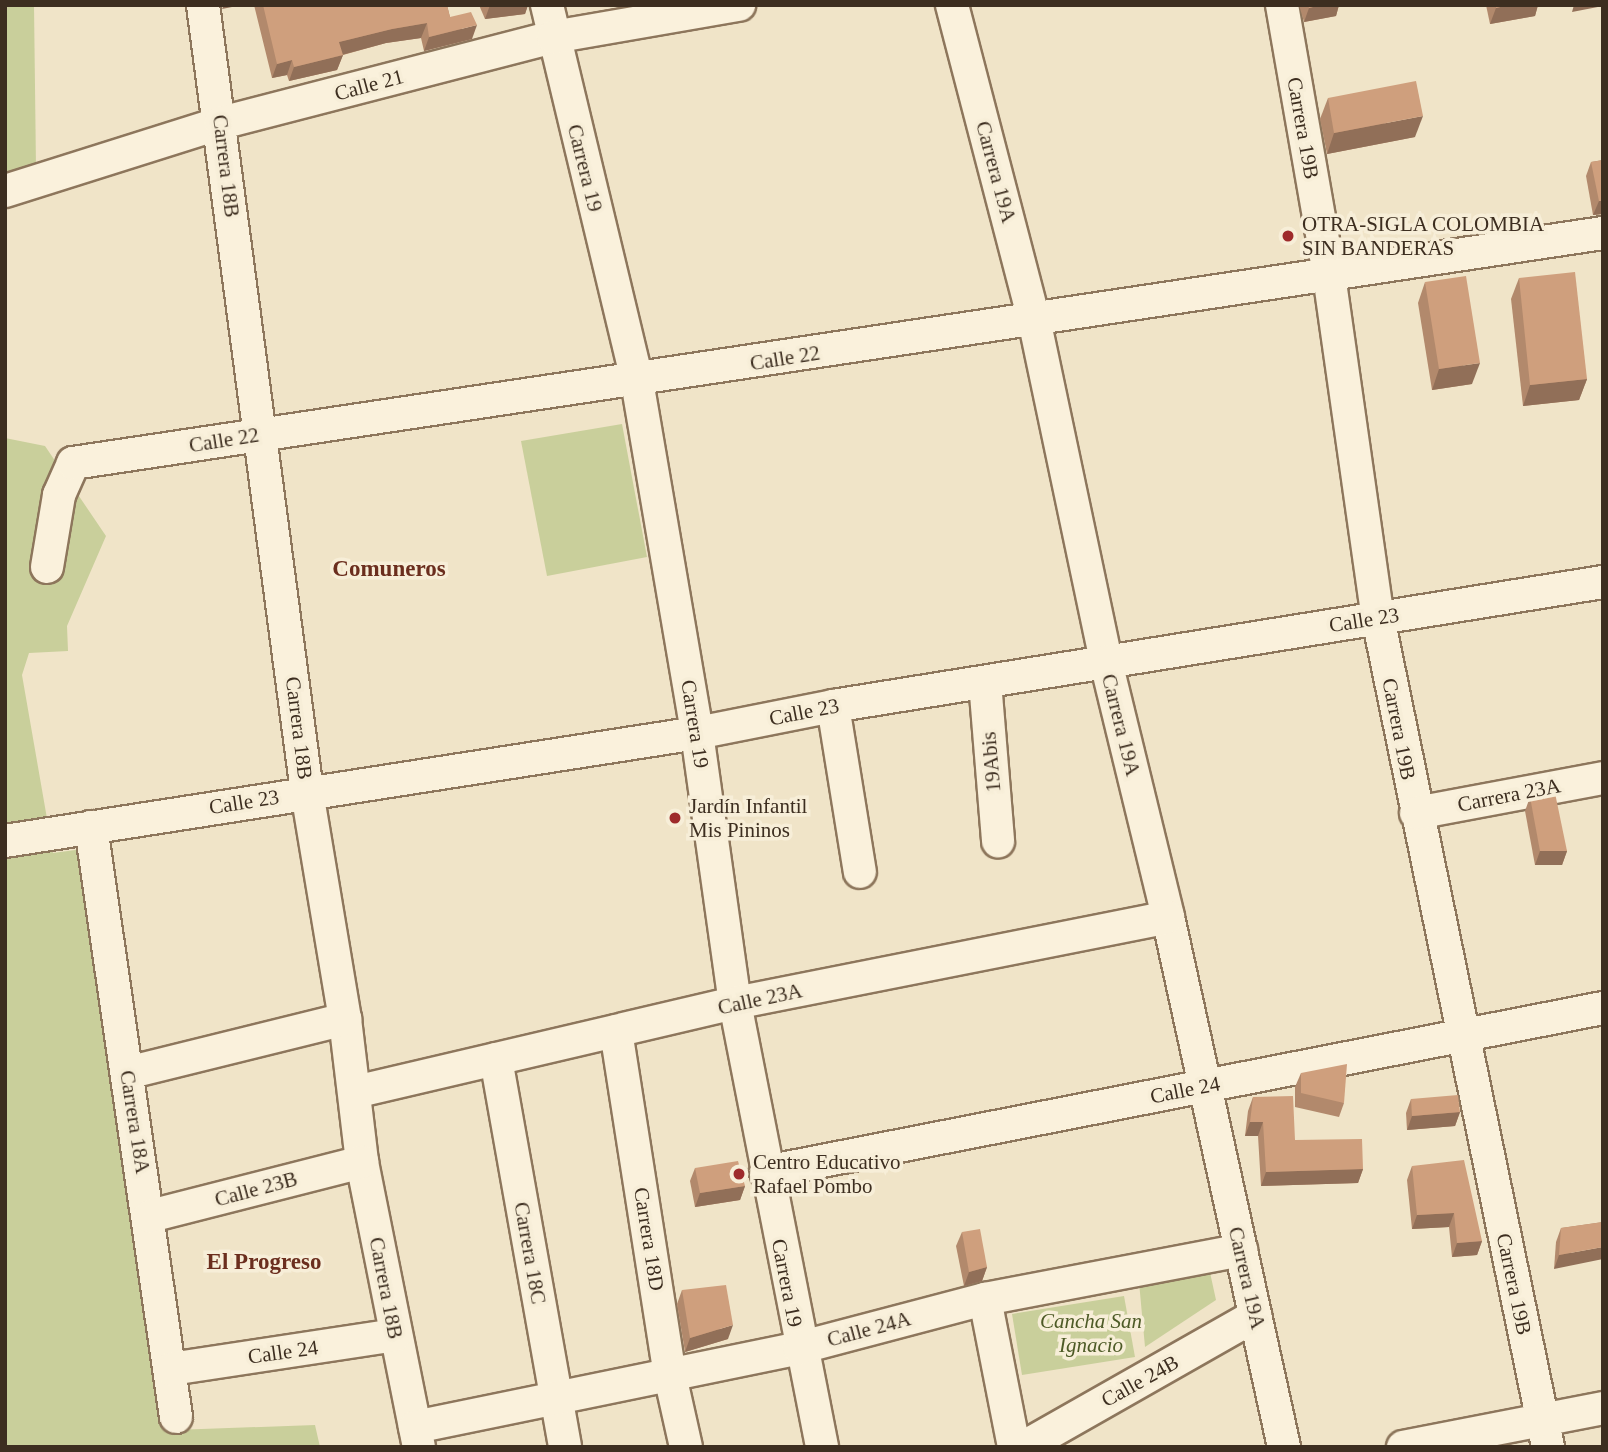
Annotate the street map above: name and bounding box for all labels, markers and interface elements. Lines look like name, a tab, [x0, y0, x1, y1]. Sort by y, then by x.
street label: Calle 21	[332, 64, 406, 106]
street label: Carrera 19B	[1282, 75, 1324, 181]
street label: Carrera 18B	[207, 113, 245, 219]
street label: Carrera 19A	[970, 118, 1022, 226]
street label: Carrera 19	[562, 122, 608, 214]
place label: OTRA-SIGLA COLOMBIA SIN BANDERAS	[1302, 211, 1545, 261]
marker: OTRA-SIGLA COLOMBIA SIN BANDERAS	[1280, 228, 1296, 244]
street label: Calle 22	[748, 340, 822, 376]
street label: Calle 22	[187, 422, 261, 458]
district label: Comuneros	[332, 555, 446, 583]
street label: Calle 23	[1327, 602, 1401, 638]
street label: Carrera 19A	[1096, 671, 1146, 779]
street label: Carrera 18B	[280, 675, 318, 781]
street label: Carrera 19B	[1377, 676, 1421, 782]
street label: Carrera 19	[676, 678, 714, 770]
street label: Calle 23	[767, 693, 841, 731]
street label: 19Abis	[976, 731, 1006, 793]
street label: Carrera 23A	[1455, 773, 1563, 817]
street label: Calle 23	[207, 784, 281, 820]
place label: Jardín Infantil Mis Pininos	[689, 793, 807, 843]
marker: Jardín Infantil Mis Pininos	[667, 810, 683, 826]
street label: Calle 23A	[715, 978, 805, 1020]
street label: Carrera 18A	[114, 1068, 156, 1176]
street label: Calle 24	[1148, 1071, 1222, 1109]
place label: Centro Educativo Rafael Pombo	[753, 1149, 901, 1199]
street label: Calle 23B	[212, 1166, 300, 1212]
marker: Centro Educativo Rafael Pombo	[731, 1166, 747, 1182]
street label: Carrera 18D	[628, 1185, 670, 1293]
street label: Carrera 18C	[509, 1200, 551, 1306]
street label: Carrera 19A	[1223, 1224, 1271, 1332]
street label: Carrera 19B	[1491, 1231, 1537, 1337]
street label: Carrera 18B	[364, 1235, 408, 1341]
street label: Carrera 19	[766, 1237, 808, 1329]
district label: El Progreso	[207, 1248, 321, 1276]
street label: Calle 24A	[824, 1306, 914, 1352]
park label: Cancha San Ignacio	[1040, 1308, 1142, 1358]
street label: Calle 24	[246, 1335, 320, 1369]
street label: Calle 24B	[1097, 1349, 1183, 1413]

